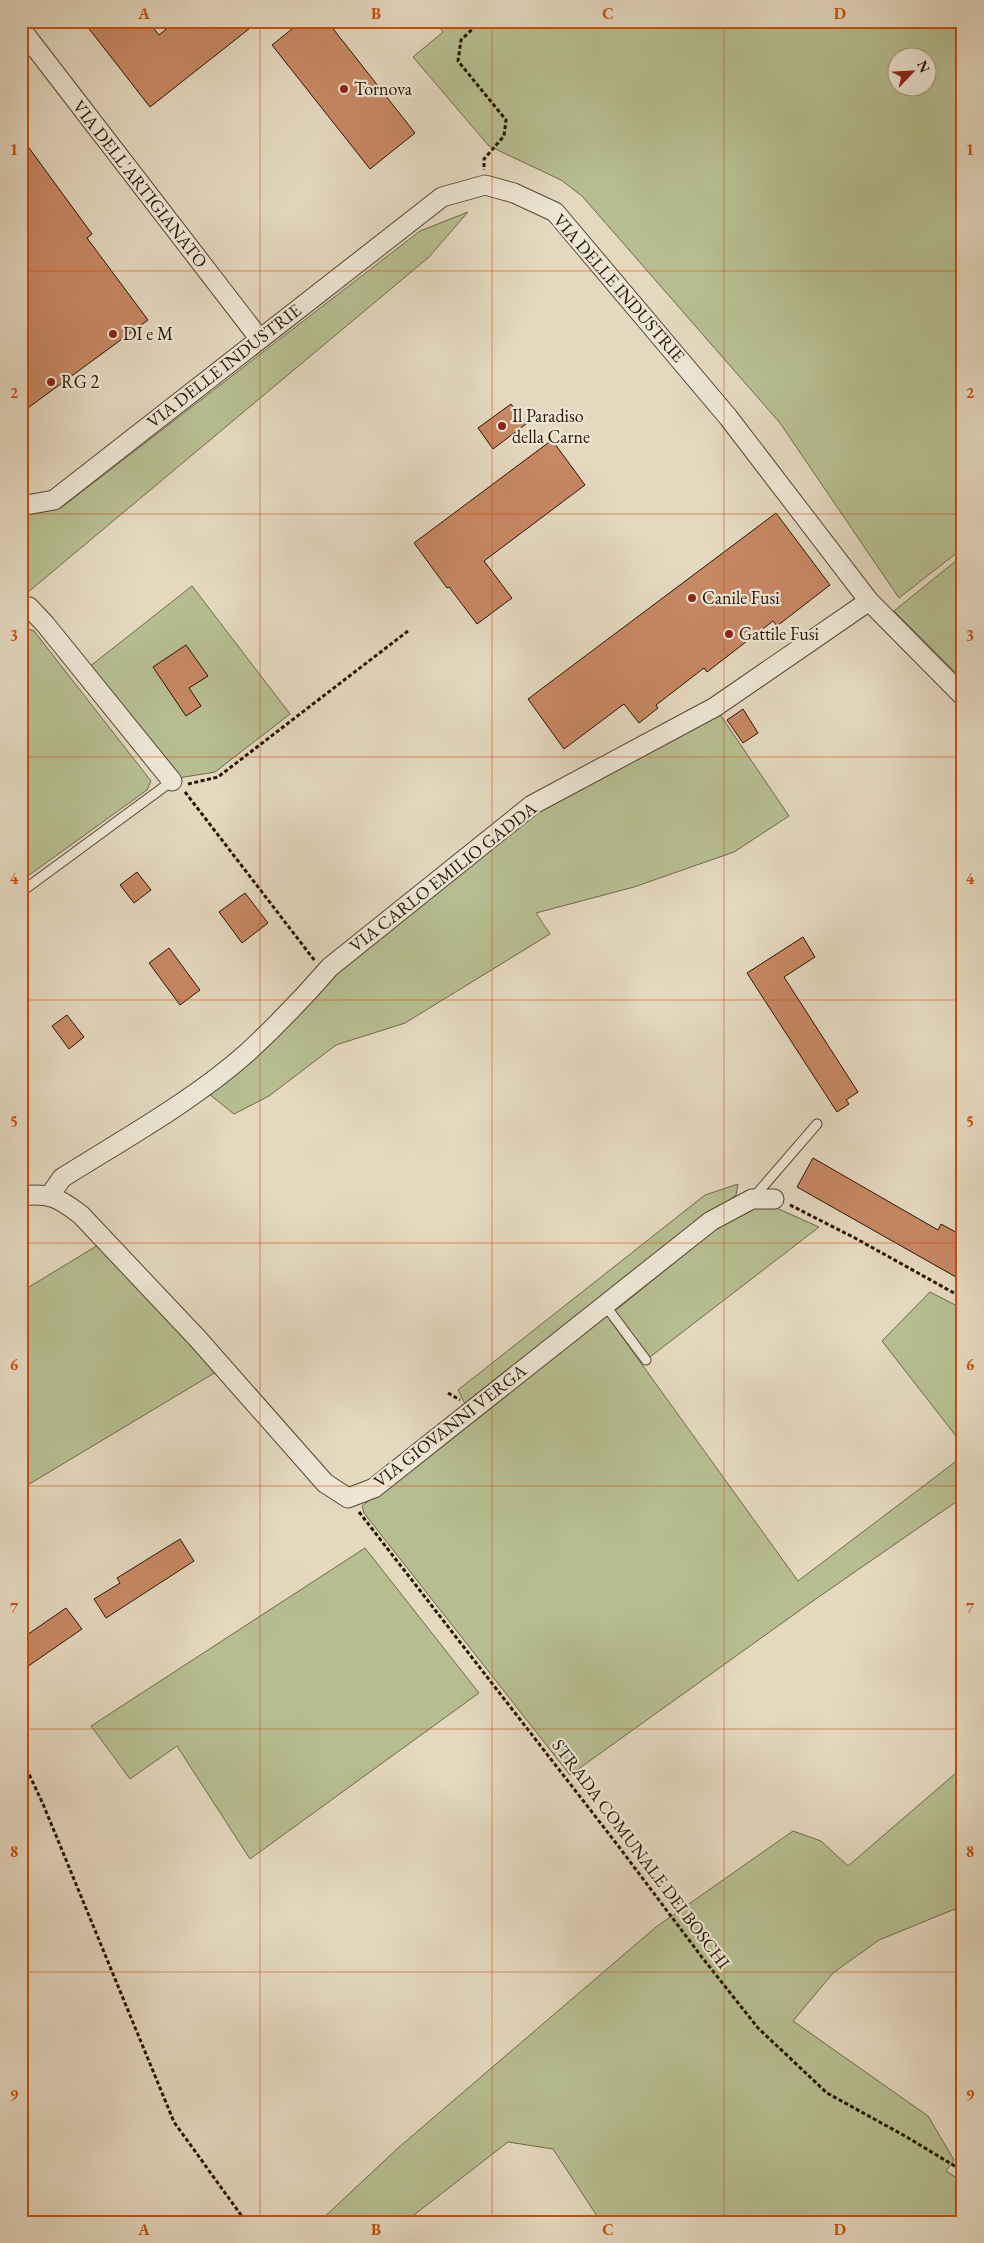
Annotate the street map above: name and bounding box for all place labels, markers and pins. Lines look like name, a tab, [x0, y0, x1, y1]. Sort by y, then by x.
place label: Tornova	[354, 77, 413, 100]
marker: Tornova	[338, 83, 350, 95]
place label: DI e M	[123, 322, 173, 345]
marker: DI e M	[107, 328, 119, 340]
place label: RG 2	[61, 370, 100, 393]
marker: RG 2	[45, 376, 57, 388]
place label: Il Paradiso della Carne	[512, 404, 590, 448]
marker: Il Paradiso della Carne	[496, 420, 508, 432]
place label: Canile Fusi	[702, 586, 780, 609]
marker: Canile Fusi	[686, 592, 698, 604]
place label: Gattile Fusi	[739, 622, 819, 645]
marker: Gattile Fusi	[723, 628, 735, 640]

